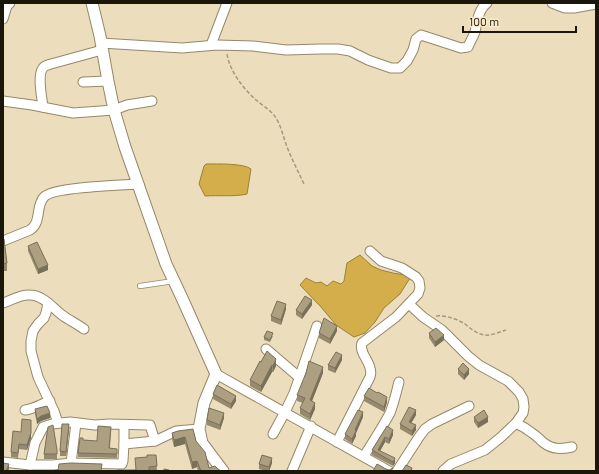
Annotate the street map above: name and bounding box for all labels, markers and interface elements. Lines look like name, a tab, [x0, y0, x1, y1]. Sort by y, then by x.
scale bar	[463, 8, 576, 34]
text: 100 m	[469, 14, 499, 28]

